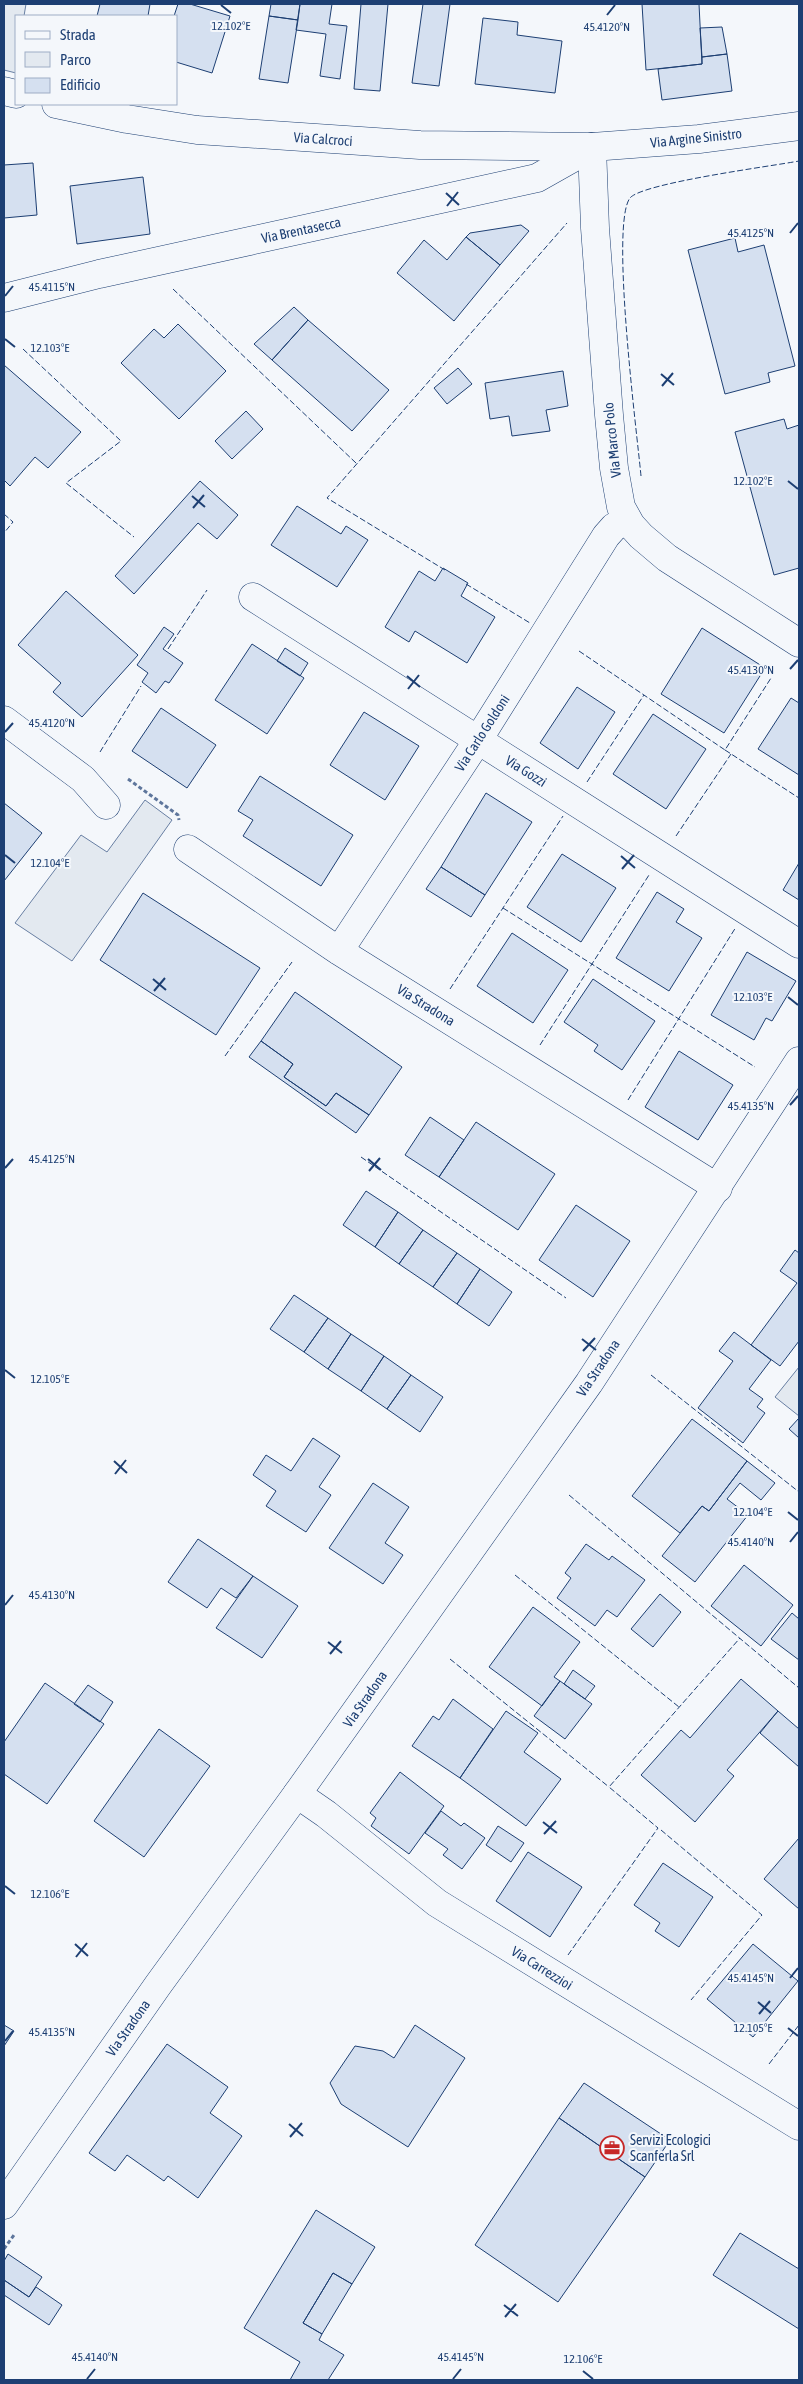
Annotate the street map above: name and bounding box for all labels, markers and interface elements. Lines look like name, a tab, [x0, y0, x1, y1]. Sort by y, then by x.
legend	[15, 15, 178, 105]
text: 12.102°E	[212, 19, 250, 33]
text: 45.4120°N	[584, 20, 630, 34]
text: Strada	[60, 26, 96, 43]
text: Parco	[60, 51, 91, 68]
text: Edificio	[60, 76, 101, 93]
street label: Via Argine Sinistro	[649, 125, 743, 151]
street label: Via Calcroci	[293, 129, 353, 149]
street label: Via Brentasecca	[260, 214, 342, 246]
text: 45.4125°N	[728, 226, 774, 240]
text: 45.4115°N	[29, 280, 75, 294]
text: 12.103°E	[31, 341, 69, 355]
street label: Via Marco Polo	[600, 402, 624, 478]
text: 12.102°E	[734, 474, 772, 488]
text: 45.4130°N	[728, 663, 774, 677]
street label: Via Carlo Goldoni	[451, 692, 513, 774]
text: 45.4120°N	[29, 716, 75, 730]
street label: Via Gozzi	[502, 752, 550, 790]
text: 12.104°E	[31, 856, 69, 870]
street label: Via Stradona	[394, 981, 458, 1029]
text: 12.103°E	[734, 990, 772, 1004]
text: 45.4135°N	[728, 1099, 774, 1113]
text: 45.4125°N	[29, 1152, 75, 1166]
street label: Via Stradona	[573, 1336, 623, 1400]
text: 12.105°E	[31, 1372, 69, 1386]
text: 12.104°E	[734, 1505, 772, 1519]
text: 45.4140°N	[728, 1535, 774, 1549]
text: 45.4130°N	[29, 1588, 75, 1602]
street label: Via Stradona	[340, 1668, 390, 1730]
text: 12.106°E	[31, 1887, 69, 1901]
street label: Via Carrezzioi	[508, 1943, 576, 1993]
text: 45.4145°N	[728, 1971, 774, 1985]
street label: Via Stradona	[103, 1997, 153, 2059]
text: 12.105°E	[734, 2021, 772, 2035]
text: 45.4135°N	[29, 2025, 75, 2039]
place label: Servizi Ecologici Scanferla Srl	[630, 2132, 711, 2164]
office icon: Servizi Ecologici Scanferla Srl	[599, 2135, 625, 2161]
text: 45.4140°N	[72, 2350, 118, 2364]
text: 45.4145°N	[438, 2350, 484, 2364]
text: 12.106°E	[564, 2352, 602, 2366]

